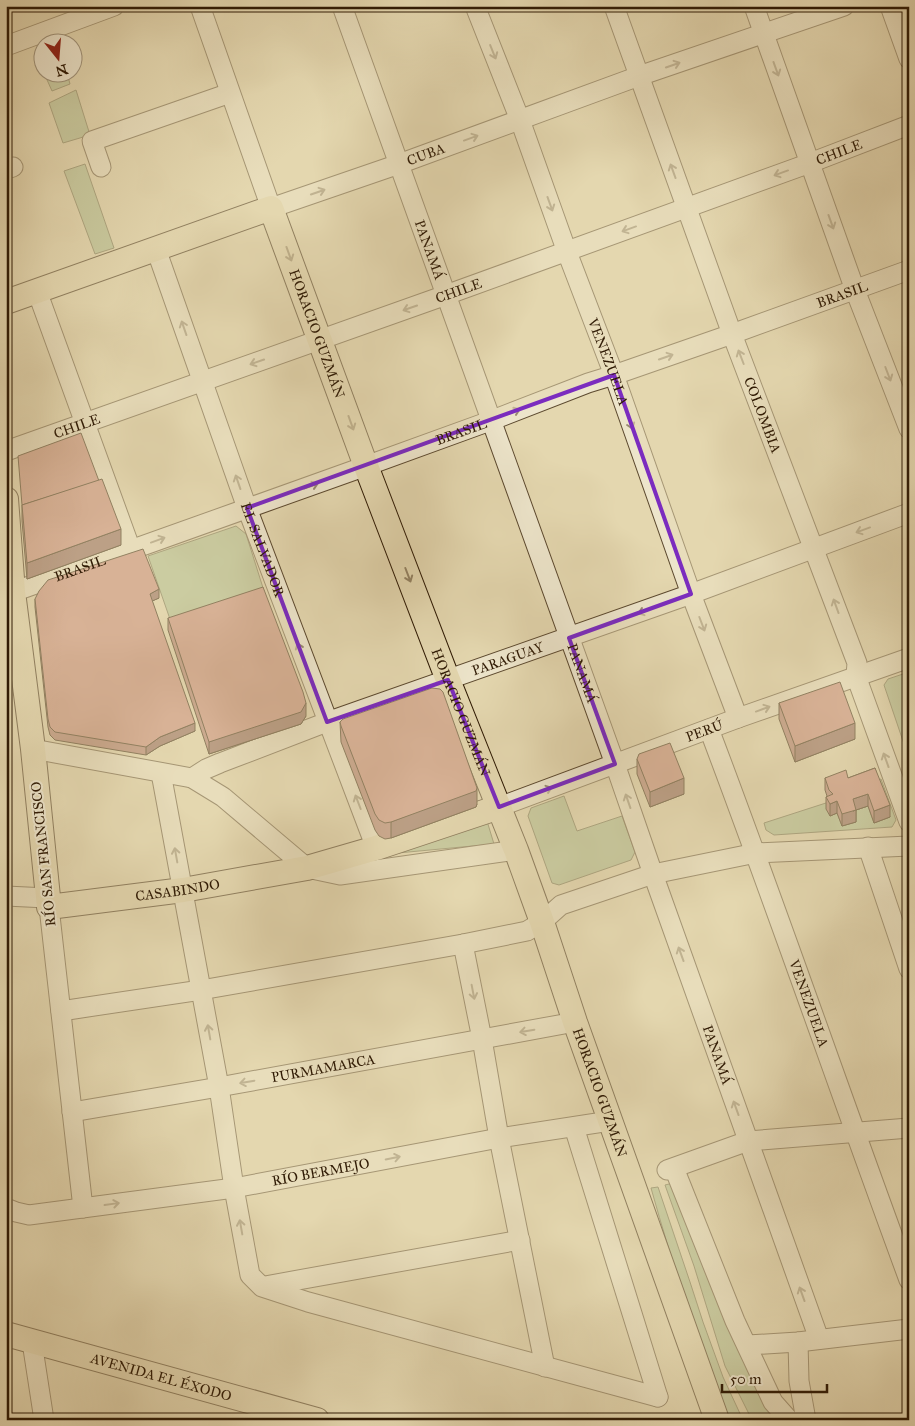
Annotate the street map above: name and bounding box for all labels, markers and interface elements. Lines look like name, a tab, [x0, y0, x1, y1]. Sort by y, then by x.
north arrow	[32, 32, 82, 82]
one-way arrow	[489, 44, 498, 59]
one-way arrow	[664, 59, 680, 69]
text: N	[53, 60, 70, 80]
one-way arrow	[772, 60, 782, 76]
one-way arrow	[462, 133, 478, 142]
street label: CHILE	[814, 136, 865, 169]
street label: CUBA	[405, 140, 448, 169]
one-way arrow	[668, 164, 677, 179]
one-way arrow	[774, 169, 789, 178]
one-way arrow	[309, 187, 325, 197]
one-way arrow	[546, 195, 555, 211]
one-way arrow	[827, 213, 836, 229]
street label: PANAMÁ	[411, 218, 450, 283]
one-way arrow	[621, 225, 637, 234]
one-way arrow	[284, 246, 294, 261]
street label: HORACIO GUZMÁN	[285, 267, 348, 401]
street label: CHILE	[433, 275, 484, 307]
street label: BRASIL	[814, 277, 871, 312]
one-way arrow	[403, 304, 418, 313]
street label: VENEZUELA	[584, 315, 632, 408]
one-way arrow	[179, 321, 188, 336]
one-way arrow	[735, 349, 744, 364]
one-way arrow	[658, 352, 673, 361]
one-way arrow	[249, 358, 265, 367]
one-way arrow	[883, 366, 893, 381]
street label: COLOMBIA	[740, 375, 785, 456]
one-way arrow	[505, 407, 520, 416]
street label: CHILE	[51, 410, 102, 442]
one-way arrow	[626, 413, 635, 429]
one-way arrow	[347, 415, 356, 430]
street label: BRASIL	[434, 415, 490, 449]
one-way arrow	[232, 474, 242, 490]
one-way arrow	[303, 480, 319, 490]
street label: EL SALVADOR	[237, 500, 288, 600]
one-way arrow	[856, 526, 871, 535]
one-way arrow	[150, 535, 165, 544]
street label: BRASIL	[52, 551, 108, 586]
one-way arrow	[404, 567, 413, 582]
one-way arrow	[831, 599, 840, 615]
one-way arrow	[638, 607, 653, 616]
one-way arrow	[698, 616, 708, 631]
street label: PARAGUAY	[470, 638, 547, 679]
street label: PANAMÁ	[563, 641, 602, 706]
one-way arrow	[295, 643, 305, 658]
street label: HORACIO GUZMÁN	[428, 646, 494, 779]
one-way arrow	[754, 704, 770, 713]
street label: PERÚ	[683, 714, 726, 746]
one-way arrow	[881, 752, 890, 768]
street label: RÍO SAN FRANCISCO	[25, 781, 60, 928]
one-way arrow	[537, 785, 552, 794]
one-way arrow	[623, 794, 632, 809]
one-way arrow	[353, 795, 362, 810]
one-way arrow	[171, 847, 181, 863]
street label: CASABINDO	[134, 876, 221, 905]
one-way arrow	[676, 947, 686, 963]
street label: VENEZUELA	[785, 956, 832, 1050]
one-way arrow	[468, 983, 478, 999]
street label: PANAMÁ	[699, 1023, 738, 1088]
one-way arrow	[203, 1024, 213, 1040]
street label: HORACIO GUZMÁN	[569, 1026, 631, 1160]
one-way arrow	[519, 1027, 535, 1036]
street label: PURMAMARCA	[270, 1051, 377, 1086]
one-way arrow	[239, 1078, 255, 1088]
one-way arrow	[731, 1100, 740, 1116]
one-way arrow	[384, 1152, 400, 1162]
street label: RÍO BERMEJO	[270, 1155, 371, 1190]
one-way arrow	[103, 1199, 119, 1209]
one-way arrow	[236, 1219, 246, 1235]
one-way arrow	[797, 1286, 806, 1302]
street label: AVENIDA EL ÉXODO	[88, 1350, 233, 1405]
scale bar	[722, 1361, 828, 1393]
text: 50 m	[730, 1370, 762, 1388]

